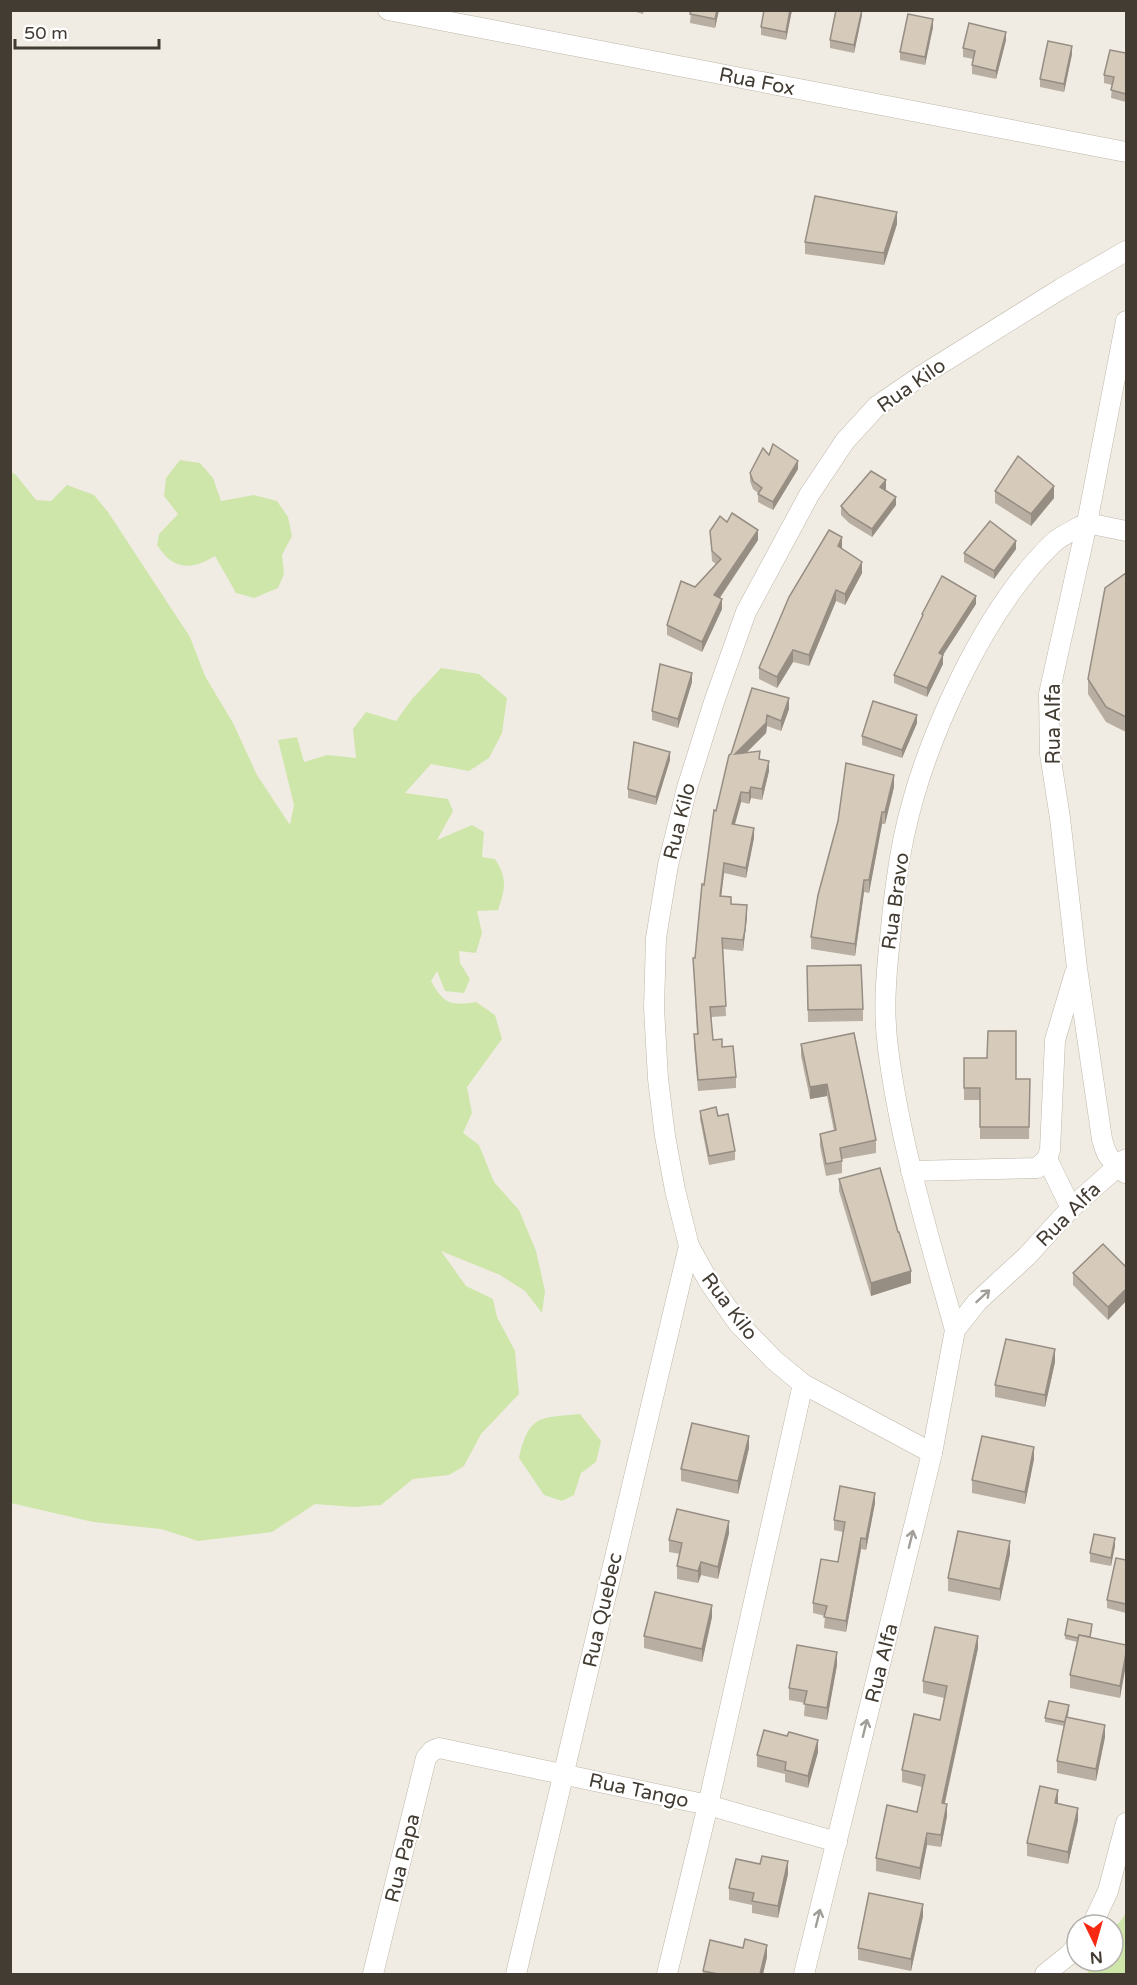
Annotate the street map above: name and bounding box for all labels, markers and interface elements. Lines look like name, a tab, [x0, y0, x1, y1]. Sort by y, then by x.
scale bar	[15, 12, 159, 50]
text: 50 m	[24, 22, 68, 44]
street label: Rua Fox	[717, 63, 797, 101]
street label: Rua Kilo	[873, 354, 951, 418]
street label: Rua Alfa	[1042, 683, 1066, 765]
street label: Rua Kilo	[659, 780, 701, 862]
street label: Rua Bravo	[877, 851, 915, 951]
street label: Rua Alfa	[1032, 1178, 1106, 1252]
street label: Rua Kilo	[696, 1268, 762, 1345]
one-way arrow	[976, 1289, 991, 1303]
one-way arrow	[906, 1530, 918, 1549]
street label: Rua Quebec	[578, 1551, 628, 1670]
street label: Rua Alfa	[861, 1621, 903, 1706]
one-way arrow	[859, 1719, 871, 1738]
street label: Rua Tango	[587, 1769, 691, 1813]
street label: Rua Papa	[380, 1811, 426, 1905]
one-way arrow	[813, 1909, 825, 1928]
north arrow	[1065, 1913, 1125, 1973]
text: N	[1089, 1946, 1103, 1967]

